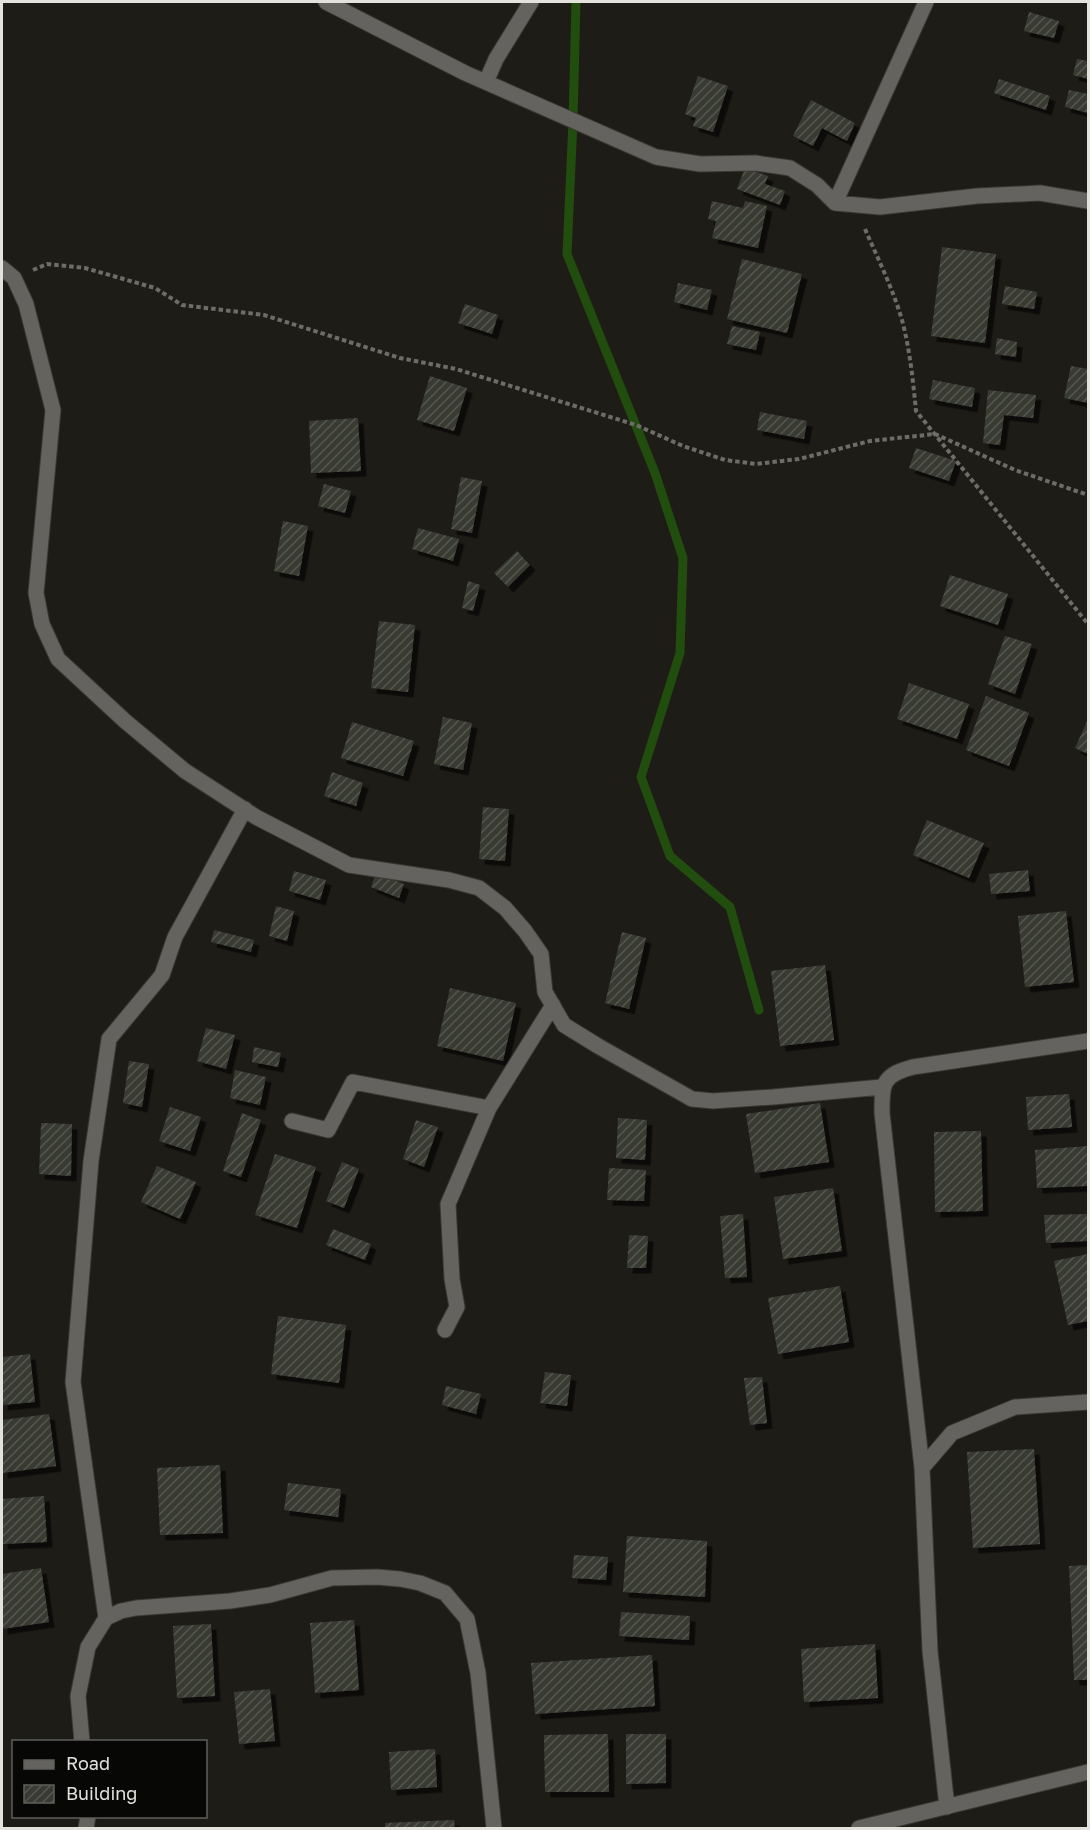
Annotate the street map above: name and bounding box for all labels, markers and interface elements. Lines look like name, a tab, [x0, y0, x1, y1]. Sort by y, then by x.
legend	[12, 1740, 207, 1818]
text: Road	[66, 1752, 110, 1774]
text: Building	[66, 1782, 137, 1804]

